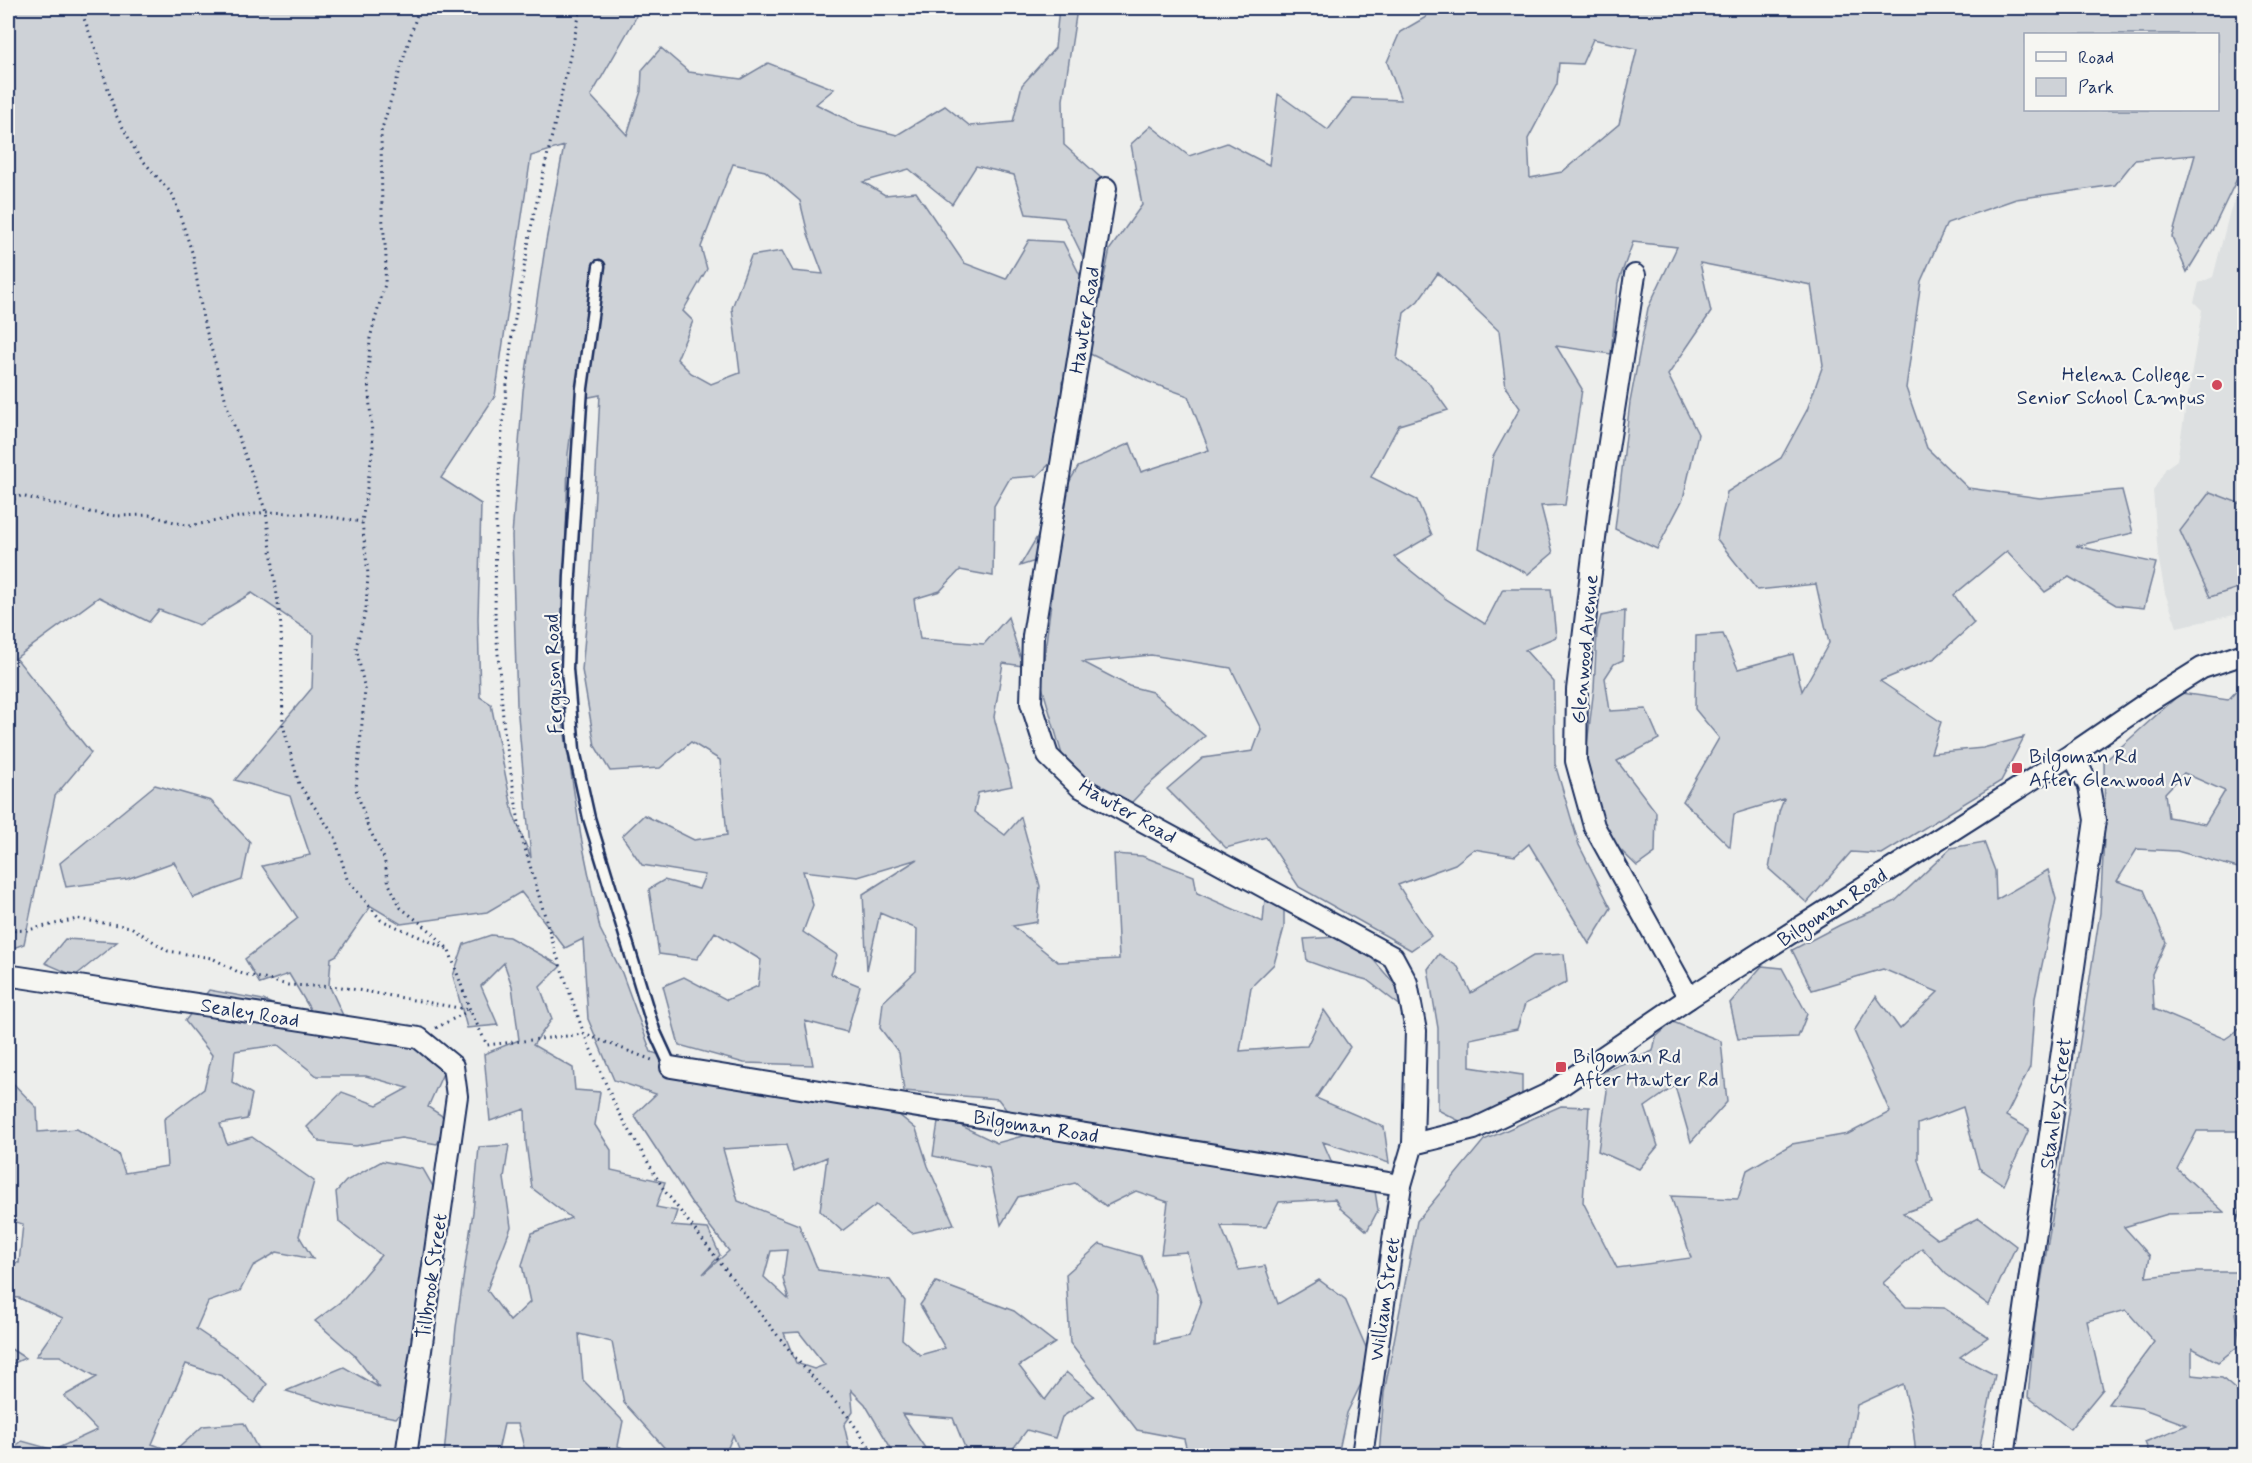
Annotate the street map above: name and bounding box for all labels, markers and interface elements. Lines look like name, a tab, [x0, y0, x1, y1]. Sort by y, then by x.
legend	[2024, 33, 2219, 111]
text: Road	[2078, 46, 2114, 70]
text: Park	[2078, 76, 2114, 100]
street label: Hawter Road	[1064, 265, 1107, 376]
place label: Helena College - Senior School Campus	[2017, 362, 2205, 412]
marker: Helena College - Senior School Campus	[2210, 378, 2224, 392]
street label: Glenwood Avenue	[1566, 573, 1605, 725]
street label: Ferguson Road	[539, 613, 571, 734]
place label: Bilgoman Rd After Glenwood Av	[2029, 744, 2192, 794]
marker: Bilgoman Rd After Glenwood Av	[2010, 761, 2024, 775]
street label: Hawter Road	[1074, 774, 1181, 851]
street label: Bilgoman Road	[1773, 863, 1894, 955]
street label: Sealey Road	[198, 992, 301, 1035]
street label: Stanley Street	[2034, 1036, 2079, 1171]
place label: Bilgoman Rd After Hawter Rd	[1573, 1044, 1719, 1094]
marker: Bilgoman Rd After Hawter Rd	[1554, 1060, 1568, 1074]
street label: Bilgoman Road	[971, 1104, 1100, 1152]
street label: Tillbrook Street	[410, 1212, 455, 1341]
street label: William Street	[1363, 1236, 1408, 1363]

